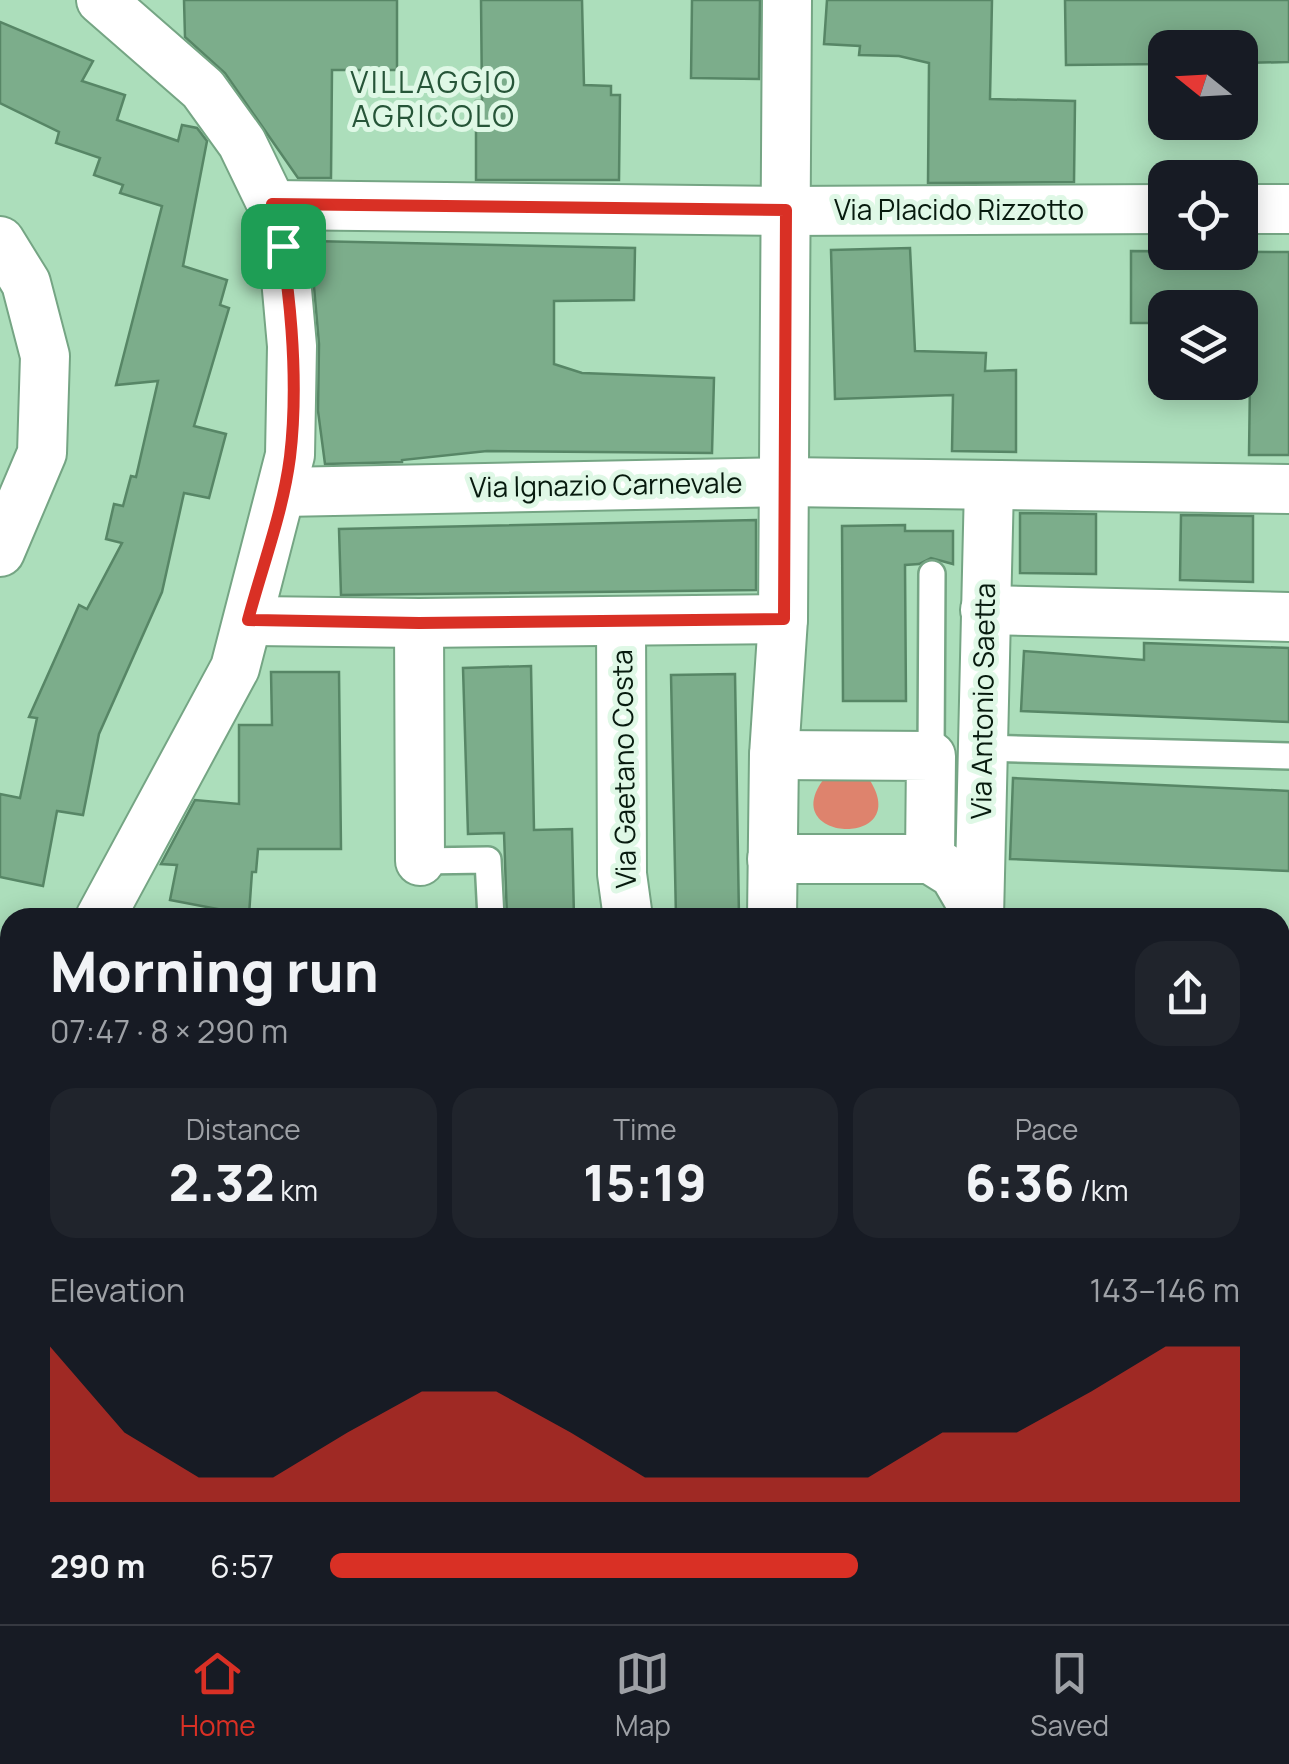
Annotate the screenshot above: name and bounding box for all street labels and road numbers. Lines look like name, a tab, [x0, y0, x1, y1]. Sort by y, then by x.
street label: Via Placido Rizzotto	[834, 190, 1084, 228]
street label: Via Ignazio Carnevale	[469, 463, 743, 505]
street label: Via Antonio Saetta	[961, 582, 1003, 820]
street label: Via Gaetano Costa	[602, 649, 644, 889]

